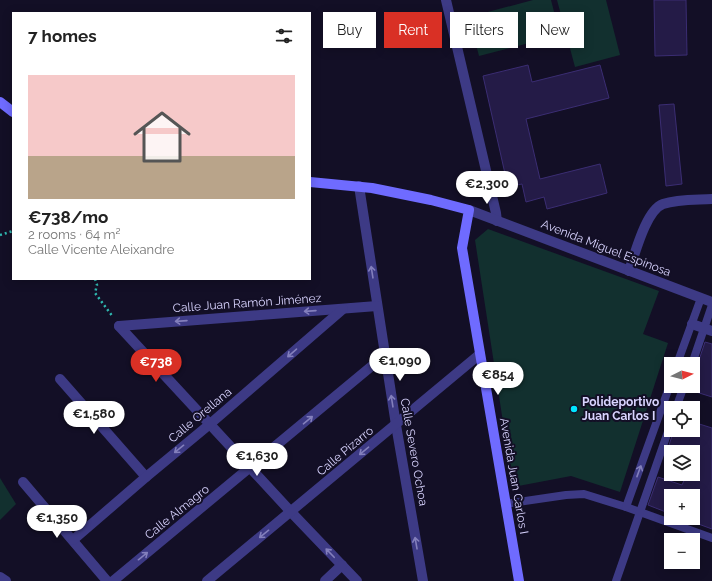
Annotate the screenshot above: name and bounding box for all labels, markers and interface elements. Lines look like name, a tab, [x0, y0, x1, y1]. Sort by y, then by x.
chip: Buy	[323, 12, 376, 48]
chip: Rent	[384, 12, 442, 48]
chip: Filters	[450, 12, 518, 48]
chip: New	[526, 12, 584, 48]
icon: filters	[273, 25, 295, 47]
text: 7 homes	[28, 26, 97, 46]
icon: home	[126, 101, 198, 173]
pin: €2,300	[454, 171, 520, 205]
text: €2,300	[465, 176, 509, 191]
text: €738/mo	[28, 207, 108, 227]
street label: Avenida Miguel Espinosa	[539, 217, 673, 279]
text: 2 rooms · 64 m²	[28, 227, 120, 242]
text: Calle Vicente Aleixandre	[28, 242, 174, 257]
one-way arrow	[368, 266, 376, 279]
street label: Calle Juan Ramón Jiménez	[172, 291, 322, 315]
one-way arrow	[304, 308, 317, 315]
one-way arrow	[175, 318, 188, 325]
one-way arrow	[287, 348, 298, 357]
pin: €1,090	[367, 348, 433, 382]
pin: €738	[132, 349, 180, 383]
text: €1,090	[378, 353, 422, 368]
text: €738	[140, 354, 172, 369]
north arrow	[664, 357, 700, 393]
map controls	[664, 357, 700, 569]
pin: €854	[474, 362, 522, 396]
text: €854	[482, 367, 514, 382]
street label: Calle Orellana	[166, 385, 234, 445]
one-way arrow	[388, 394, 396, 407]
place label: Polideportivo Juan Carlos I	[582, 395, 659, 423]
street label: Calle Severo Ochoa	[398, 397, 430, 507]
pin: €1,580	[61, 401, 127, 435]
button: locate	[664, 401, 700, 437]
marker: Polideportivo Juan Carlos I	[569, 404, 579, 414]
text: €1,580	[73, 406, 115, 421]
one-way arrow	[303, 415, 314, 424]
street label: Avenida Juan Carlos I	[497, 417, 531, 535]
street label: Calle Pizarro	[314, 423, 376, 479]
pin: €1,630	[224, 443, 290, 477]
one-way arrow	[174, 445, 185, 453]
button: layers	[664, 445, 700, 481]
one-way arrow	[359, 447, 369, 456]
text: €1,630	[236, 448, 278, 463]
one-way arrow	[636, 465, 644, 477]
street label: Calle Almagro	[142, 482, 212, 542]
button: +	[664, 489, 700, 525]
pin: €1,350	[24, 505, 90, 539]
text: €1,350	[36, 510, 78, 525]
one-way arrow	[258, 530, 269, 539]
button: −	[664, 533, 700, 569]
one-way arrow	[412, 536, 420, 549]
one-way arrow	[325, 548, 335, 558]
one-way arrow	[138, 552, 149, 561]

